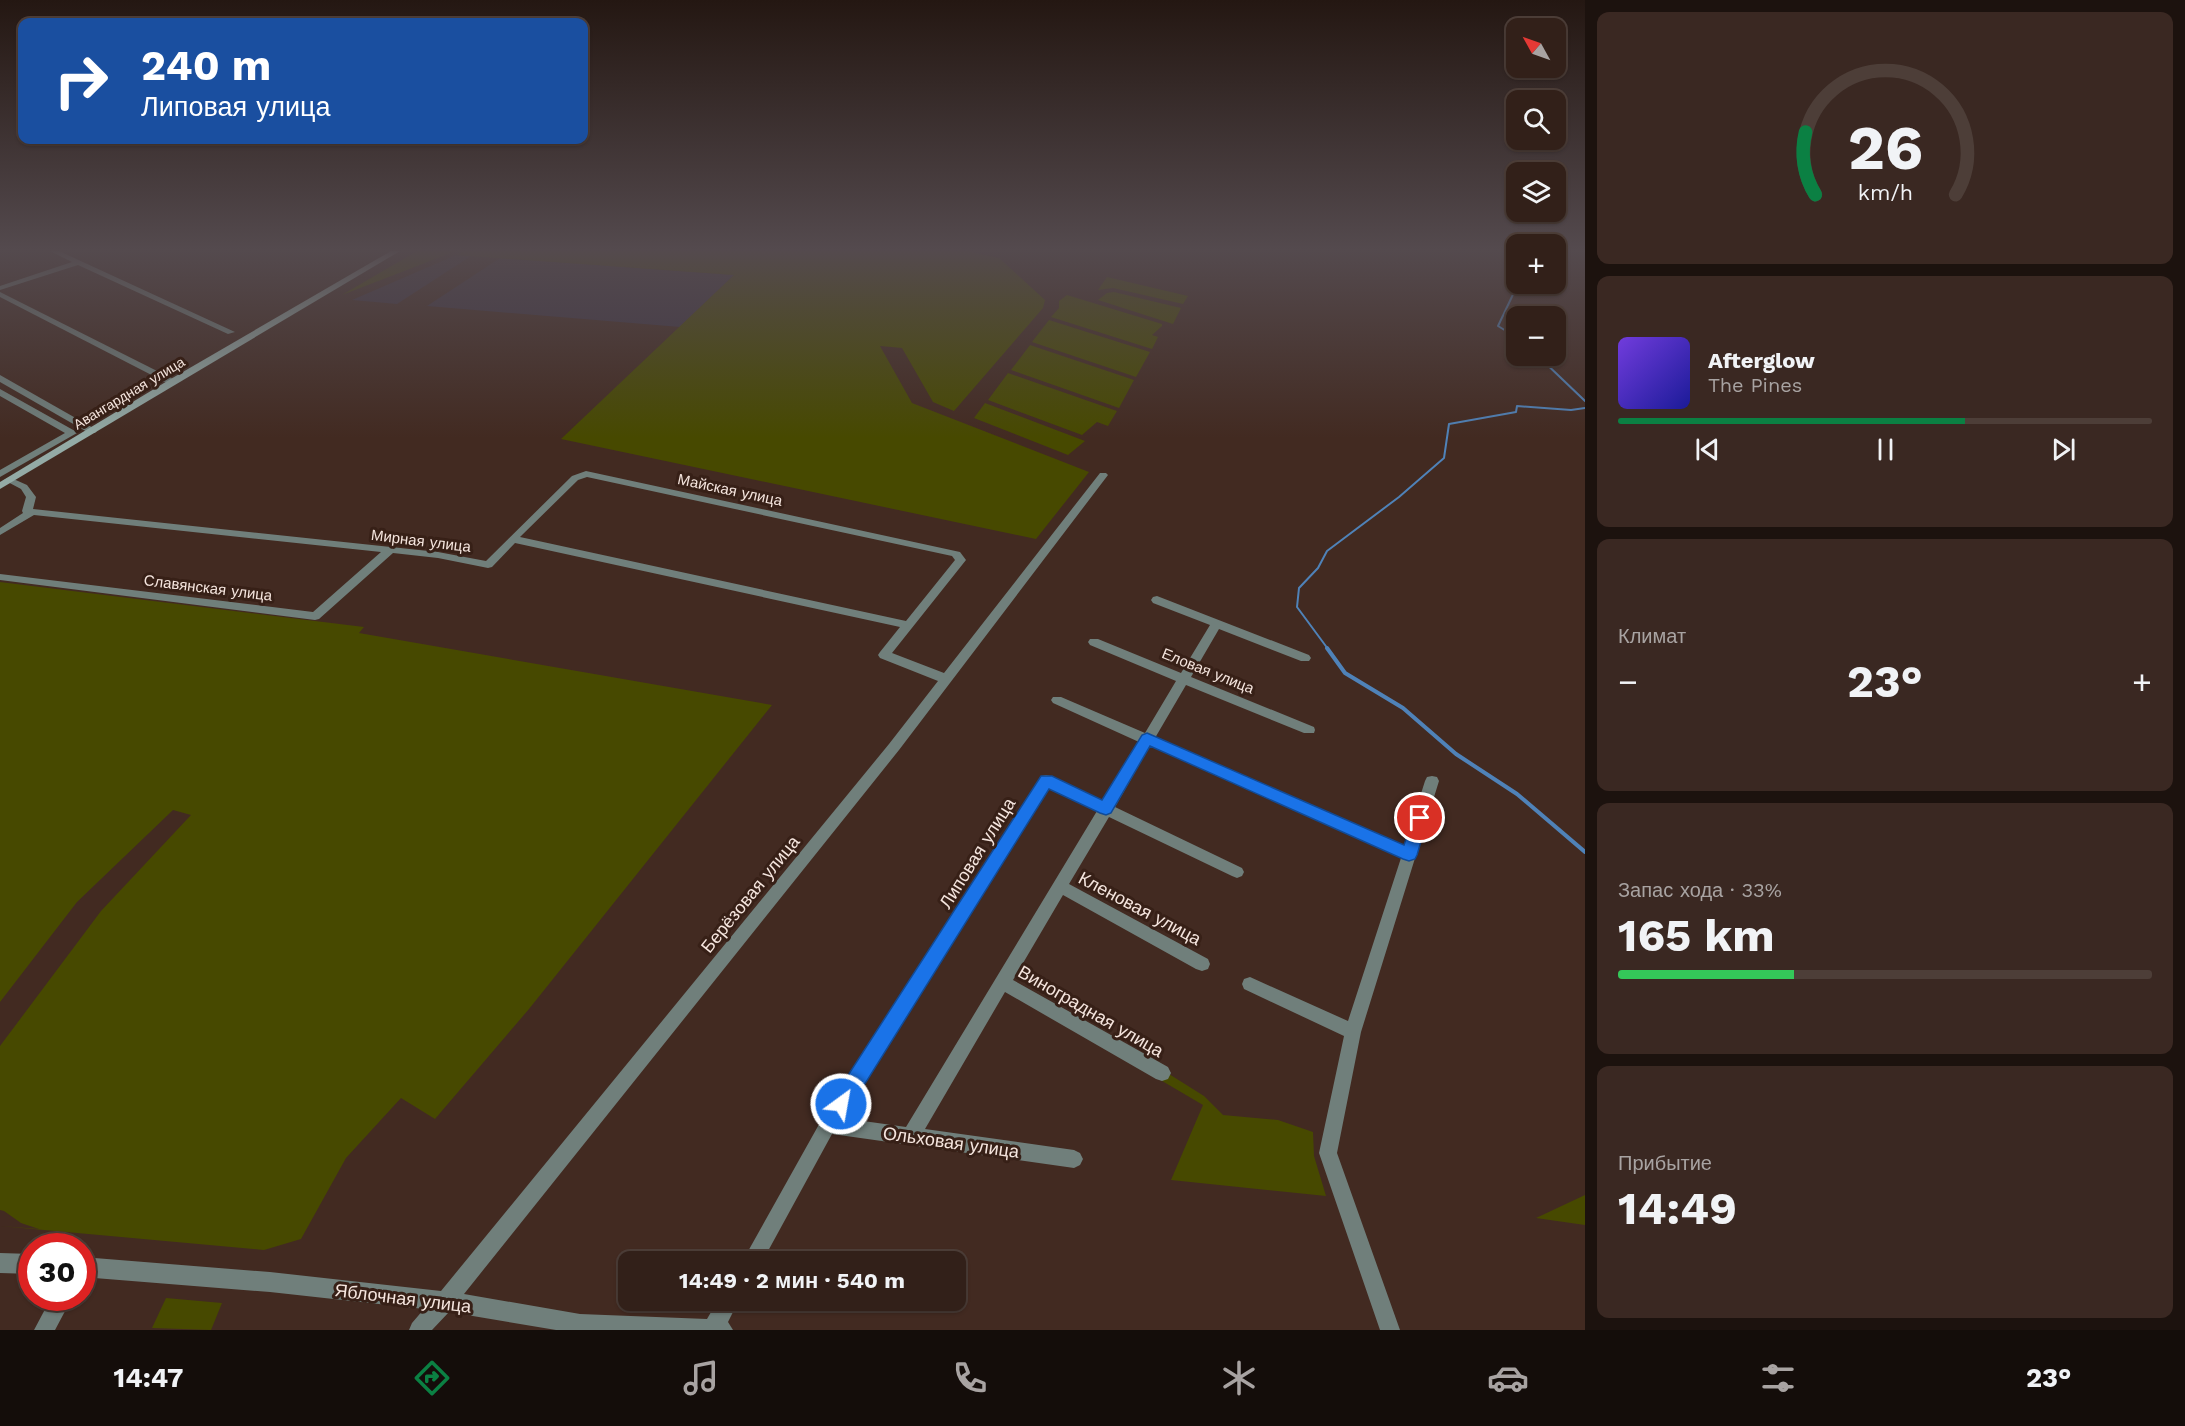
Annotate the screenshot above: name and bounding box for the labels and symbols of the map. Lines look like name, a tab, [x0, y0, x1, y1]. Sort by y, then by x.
north arrow	[1506, 18, 1566, 78]
street label: Авангардная улица	[71, 353, 188, 432]
street label: Майская улица	[676, 470, 785, 510]
street label: Мирная улица	[370, 526, 473, 556]
street label: Славянская улица	[143, 571, 274, 605]
street label: Еловая улица	[1159, 644, 1257, 698]
pin	[1394, 792, 1445, 843]
street label: Липовая улица	[935, 793, 1020, 912]
street label: Берёзовая улица	[696, 830, 804, 957]
street label: Кленовая улица	[1075, 867, 1206, 950]
street label: Виноградная улица	[1015, 961, 1168, 1062]
position arrow	[809, 1072, 873, 1136]
street label: Ольховая улица	[882, 1122, 1021, 1162]
speed limit sign: 30	[18, 1233, 96, 1311]
street label: Яблочная улица	[333, 1279, 474, 1317]

